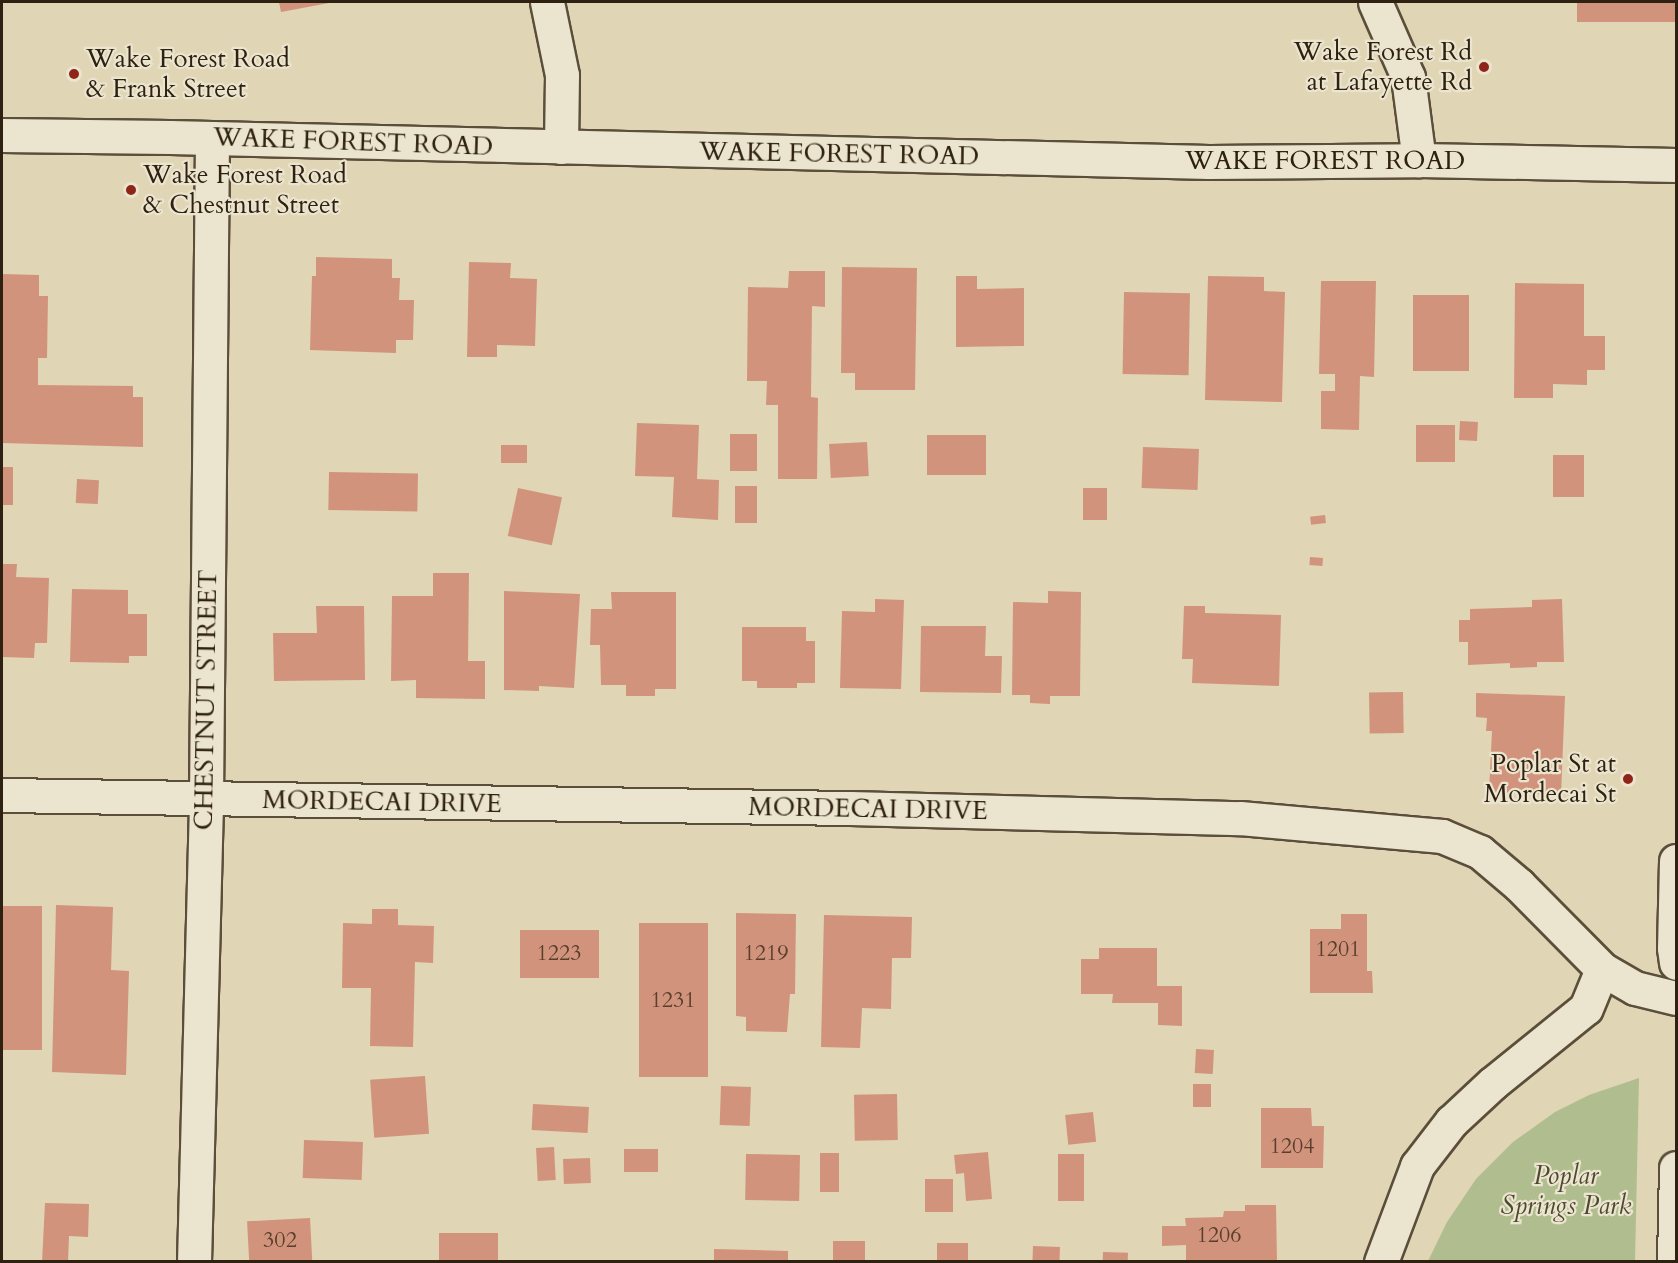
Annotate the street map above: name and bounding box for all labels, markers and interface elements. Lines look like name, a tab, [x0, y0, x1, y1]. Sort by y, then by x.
place label: Wake Forest Rd at Lafayette Rd	[1293, 36, 1472, 98]
place label: Wake Forest Road & Frank Street	[86, 43, 290, 104]
marker: Wake Forest Rd at Lafayette Rd	[1477, 60, 1491, 74]
marker: Wake Forest Road & Frank Street	[67, 67, 81, 81]
street label: WAKE FOREST ROAD	[212, 122, 494, 162]
street label: WAKE FOREST ROAD	[699, 136, 979, 172]
street label: WAKE FOREST ROAD	[1185, 145, 1465, 177]
place label: Wake Forest Road & Chestnut Street	[143, 159, 347, 220]
marker: Wake Forest Road & Chestnut Street	[124, 183, 138, 197]
street label: CHESTNUT STREET	[188, 570, 224, 830]
place label: Poplar St at Mordecai St	[1484, 748, 1616, 810]
marker: Poplar St at Mordecai St	[1621, 772, 1635, 786]
street label: MORDECAI DRIVE	[262, 784, 502, 820]
street label: MORDECAI DRIVE	[748, 791, 988, 827]
house number: 1201	[1315, 937, 1361, 963]
house number: 1223	[536, 941, 582, 967]
house number: 1219	[743, 941, 789, 967]
house number: 1231	[650, 988, 696, 1014]
house number: 1204	[1269, 1134, 1315, 1160]
park label: Poplar Springs Park	[1501, 1160, 1631, 1222]
house number: 1206	[1196, 1223, 1242, 1249]
house number: 302	[263, 1228, 297, 1254]

